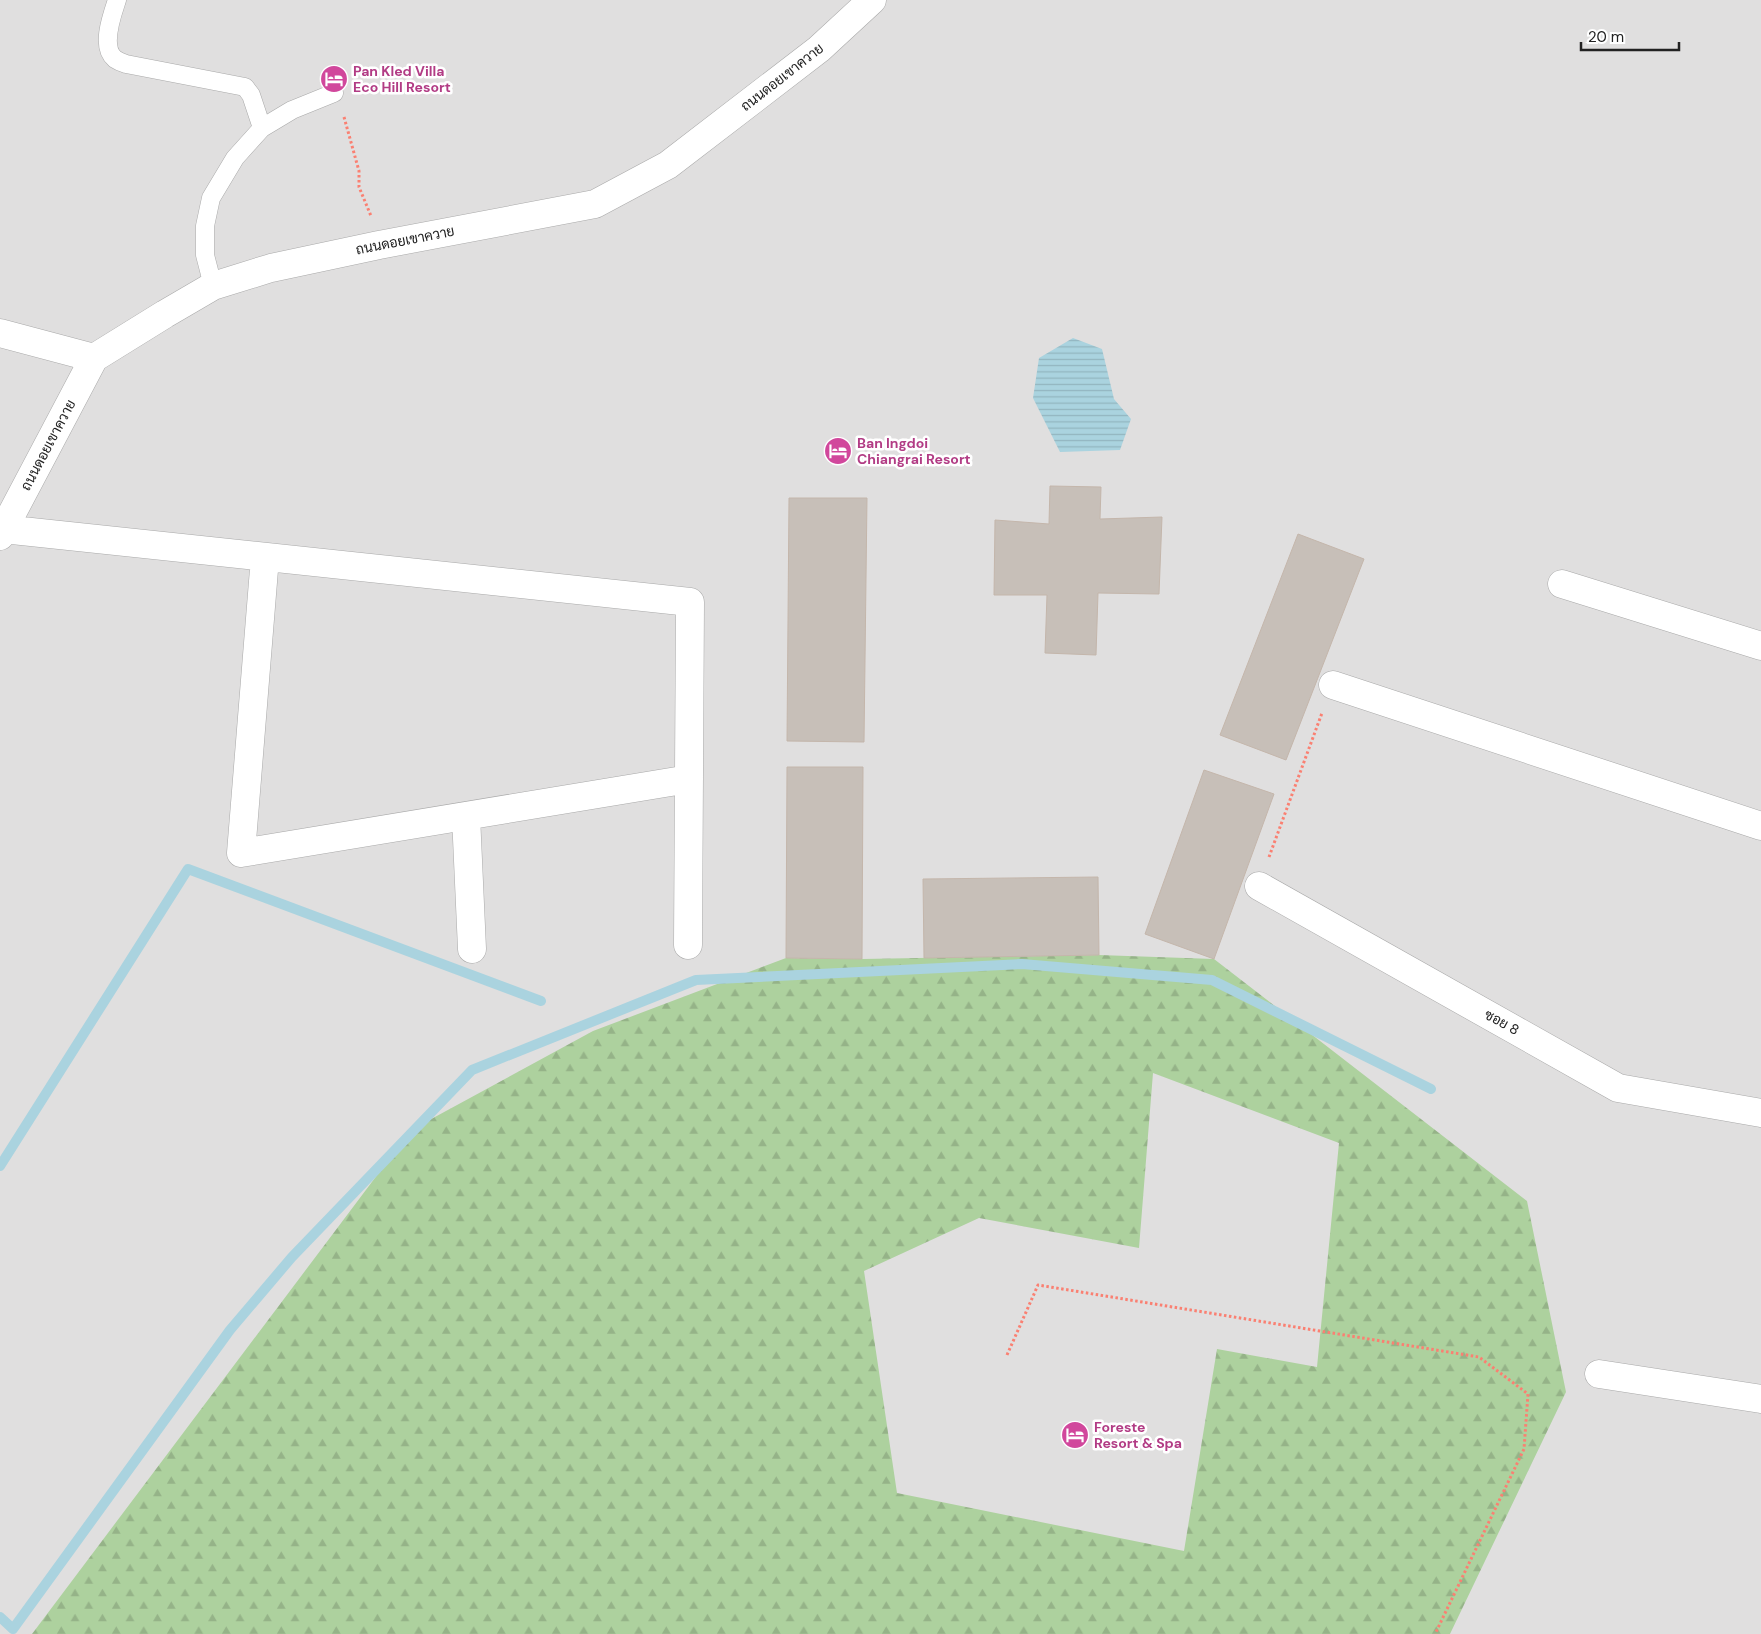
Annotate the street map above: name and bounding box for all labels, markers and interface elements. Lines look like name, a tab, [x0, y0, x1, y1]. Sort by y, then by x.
scale bar	[1581, 20, 1678, 52]
text: 20 m	[1588, 27, 1624, 47]
street label: ถนนดอยเขาควาย	[737, 39, 827, 115]
place label: Pan Kled Villa Eco Hill Resort	[353, 62, 451, 96]
hotel icon: Pan Kled Villa Eco Hill Resort	[319, 64, 349, 94]
street label: ถนนดอยเขาควาย	[354, 222, 456, 258]
street label: ถนนดอยเขาควาย	[16, 396, 80, 494]
place label: Ban Ingdoi Chiangrai Resort	[857, 434, 971, 468]
hotel icon: Ban Ingdoi Chiangrai Resort	[823, 436, 853, 466]
street label: ซอย 8	[1481, 1005, 1523, 1039]
place label: Foreste Resort & Spa	[1094, 1418, 1182, 1452]
hotel icon: Foreste Resort & Spa	[1060, 1420, 1090, 1450]

